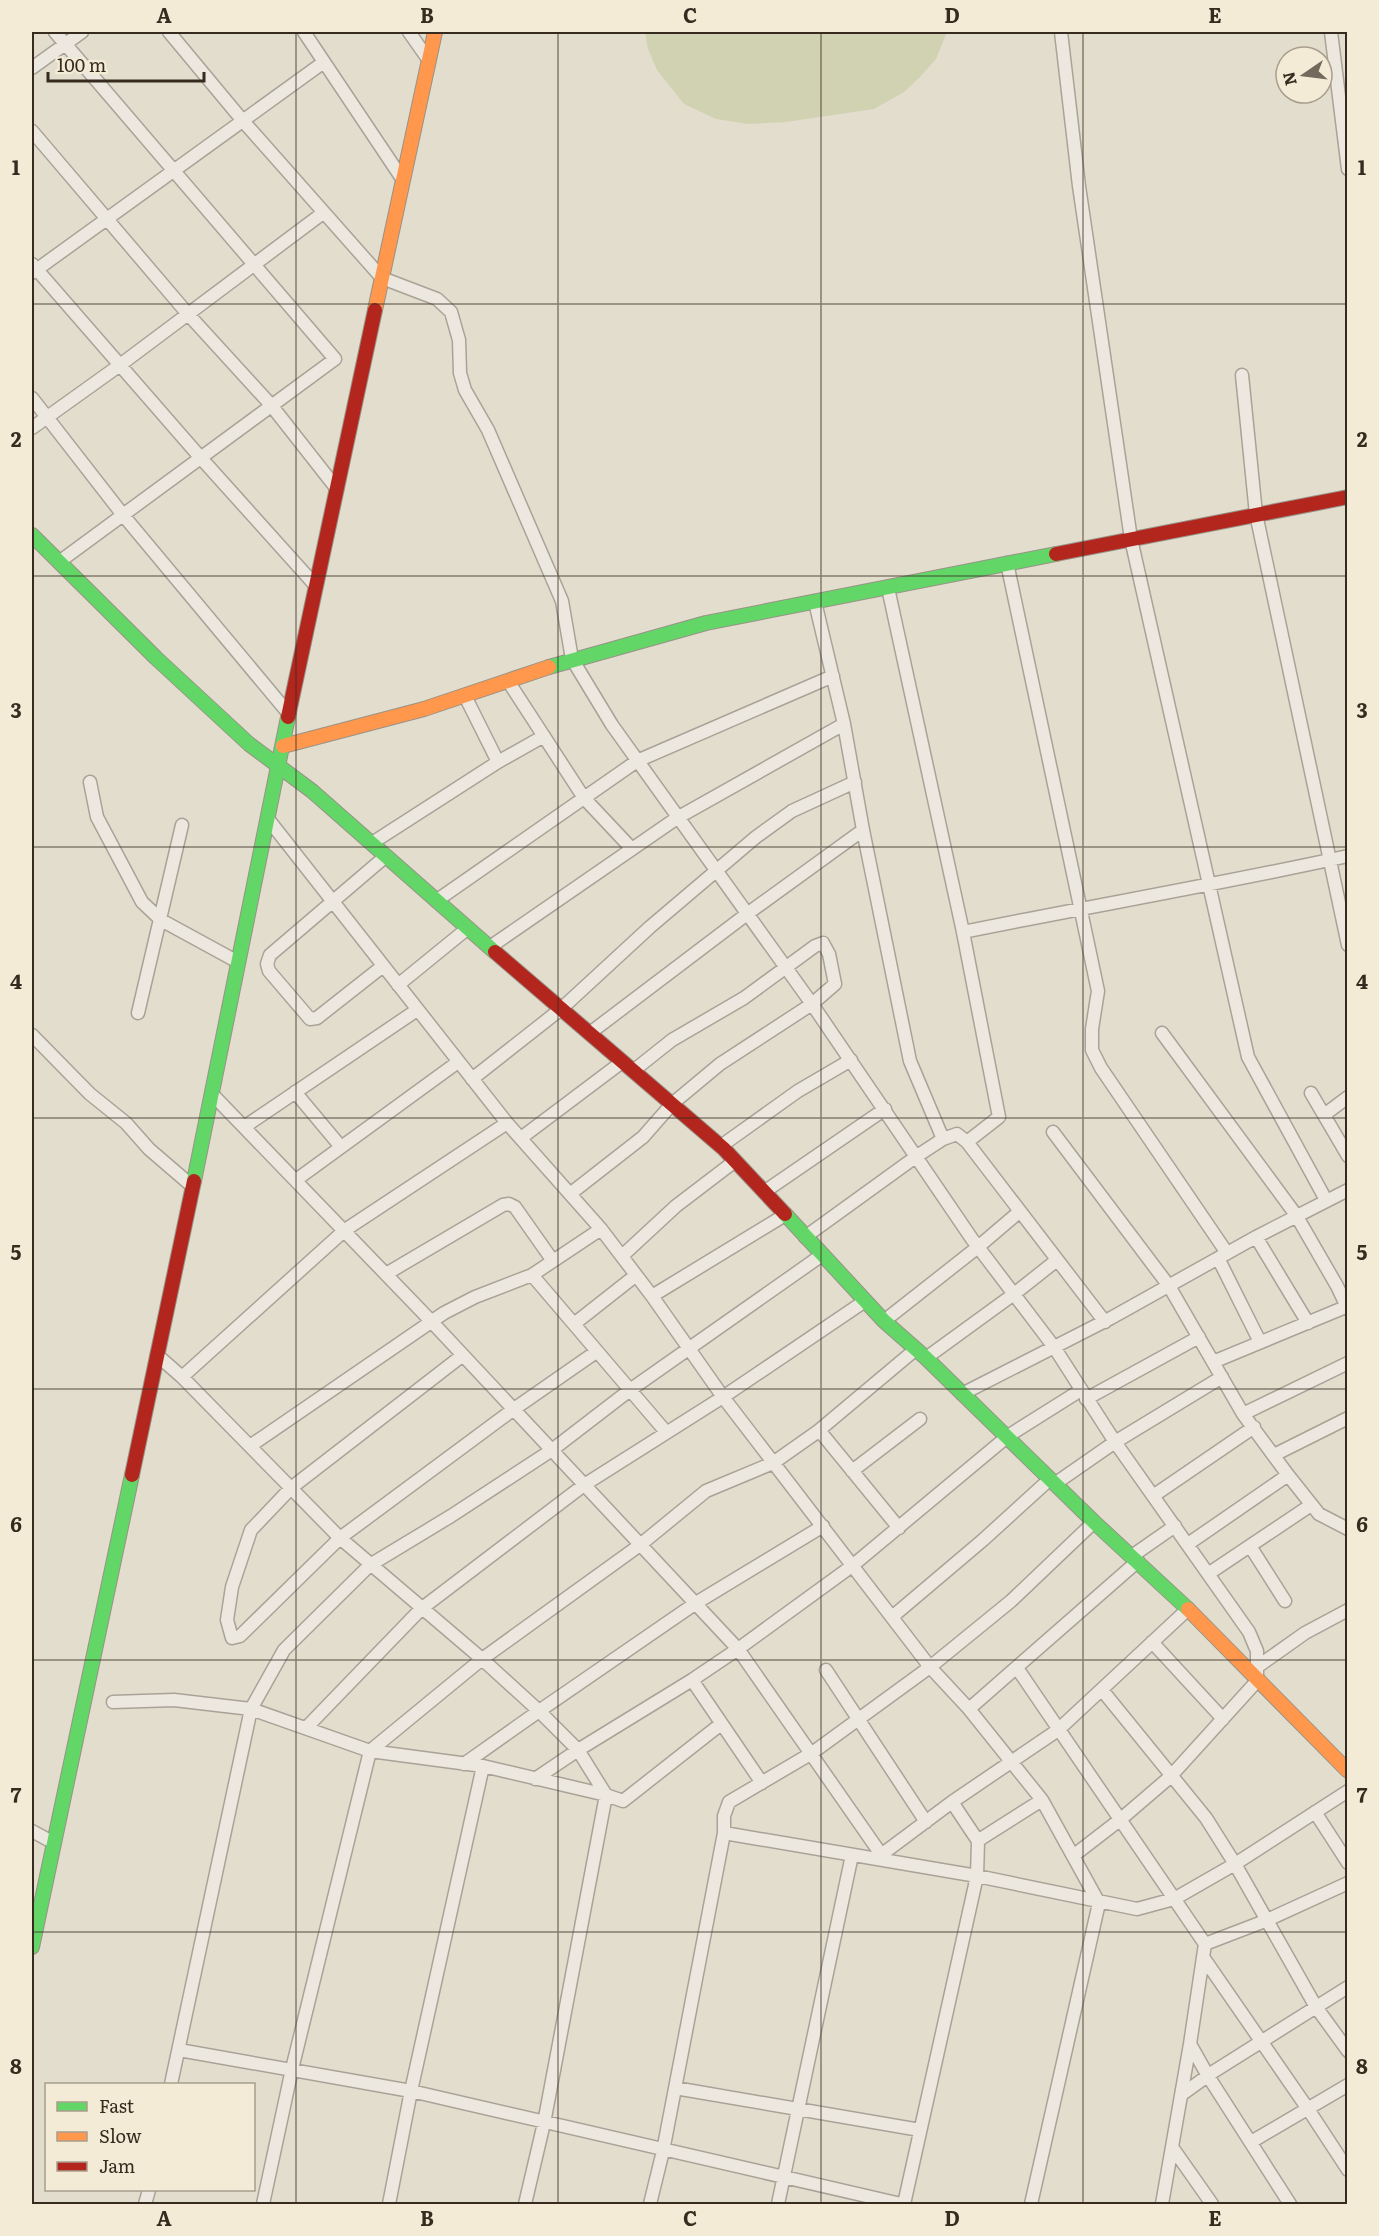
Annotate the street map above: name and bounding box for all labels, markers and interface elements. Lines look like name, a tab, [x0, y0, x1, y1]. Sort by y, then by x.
text: A	[156, 0, 172, 29]
text: B	[420, 0, 434, 29]
text: C	[683, 0, 697, 29]
text: D	[944, 0, 960, 29]
text: E	[1208, 0, 1222, 29]
scale bar	[48, 45, 204, 83]
north arrow	[1274, 45, 1334, 105]
text: 100 m	[57, 51, 106, 78]
text: N	[1275, 69, 1302, 88]
text: 1	[12, 151, 20, 181]
text: 1	[1358, 151, 1366, 181]
text: 2	[11, 423, 22, 453]
text: 2	[1357, 423, 1368, 453]
text: 3	[10, 694, 22, 724]
text: 3	[1356, 694, 1368, 724]
text: 4	[10, 965, 22, 995]
text: 4	[1356, 965, 1368, 995]
text: 5	[11, 1236, 22, 1266]
text: 5	[1357, 1236, 1368, 1266]
text: 6	[10, 1508, 22, 1538]
text: 6	[1356, 1508, 1368, 1538]
text: 7	[11, 1779, 22, 1809]
text: 7	[1357, 1779, 1368, 1809]
text: 8	[10, 2050, 22, 2080]
text: 8	[1356, 2050, 1368, 2080]
legend	[45, 2083, 255, 2191]
text: Fast	[99, 2092, 135, 2119]
text: Slow	[99, 2122, 142, 2149]
text: Jam	[99, 2152, 135, 2179]
text: A	[156, 2202, 172, 2232]
text: B	[420, 2202, 434, 2232]
text: C	[683, 2202, 697, 2232]
text: D	[944, 2202, 960, 2232]
text: E	[1208, 2202, 1222, 2232]

